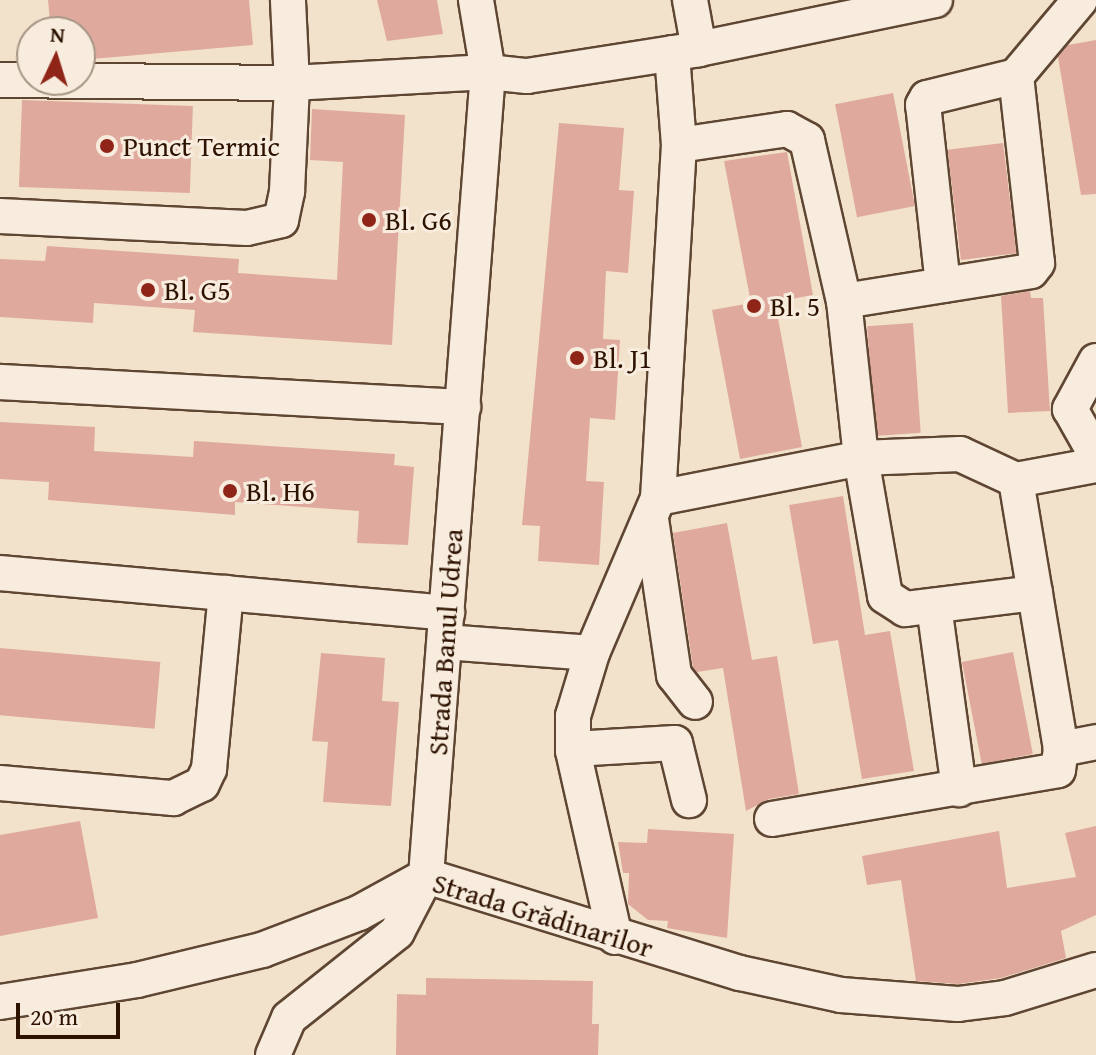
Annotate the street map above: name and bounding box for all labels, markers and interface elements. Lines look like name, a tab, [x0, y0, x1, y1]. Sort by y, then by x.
north arrow	[16, 16, 96, 96]
text: N	[49, 18, 66, 51]
place label: Punct Termic	[123, 129, 280, 163]
marker: Punct Termic	[98, 137, 116, 155]
place label: Bl. G6	[385, 203, 452, 237]
marker: Bl. G6	[360, 211, 378, 229]
place label: Bl. G5	[164, 273, 231, 307]
marker: Bl. G5	[139, 281, 157, 299]
place label: Bl. 5	[770, 289, 820, 323]
marker: Bl. 5	[745, 297, 763, 315]
place label: Bl. J1	[593, 341, 652, 375]
marker: Bl. J1	[568, 349, 586, 367]
place label: Bl. H6	[246, 474, 315, 508]
marker: Bl. H6	[221, 482, 239, 500]
street label: Strada Banul Udrea	[420, 527, 470, 757]
street label: Strada Grădinarilor	[429, 866, 657, 964]
scale bar	[20, 987, 124, 1037]
text: 20 m	[30, 999, 78, 1034]

